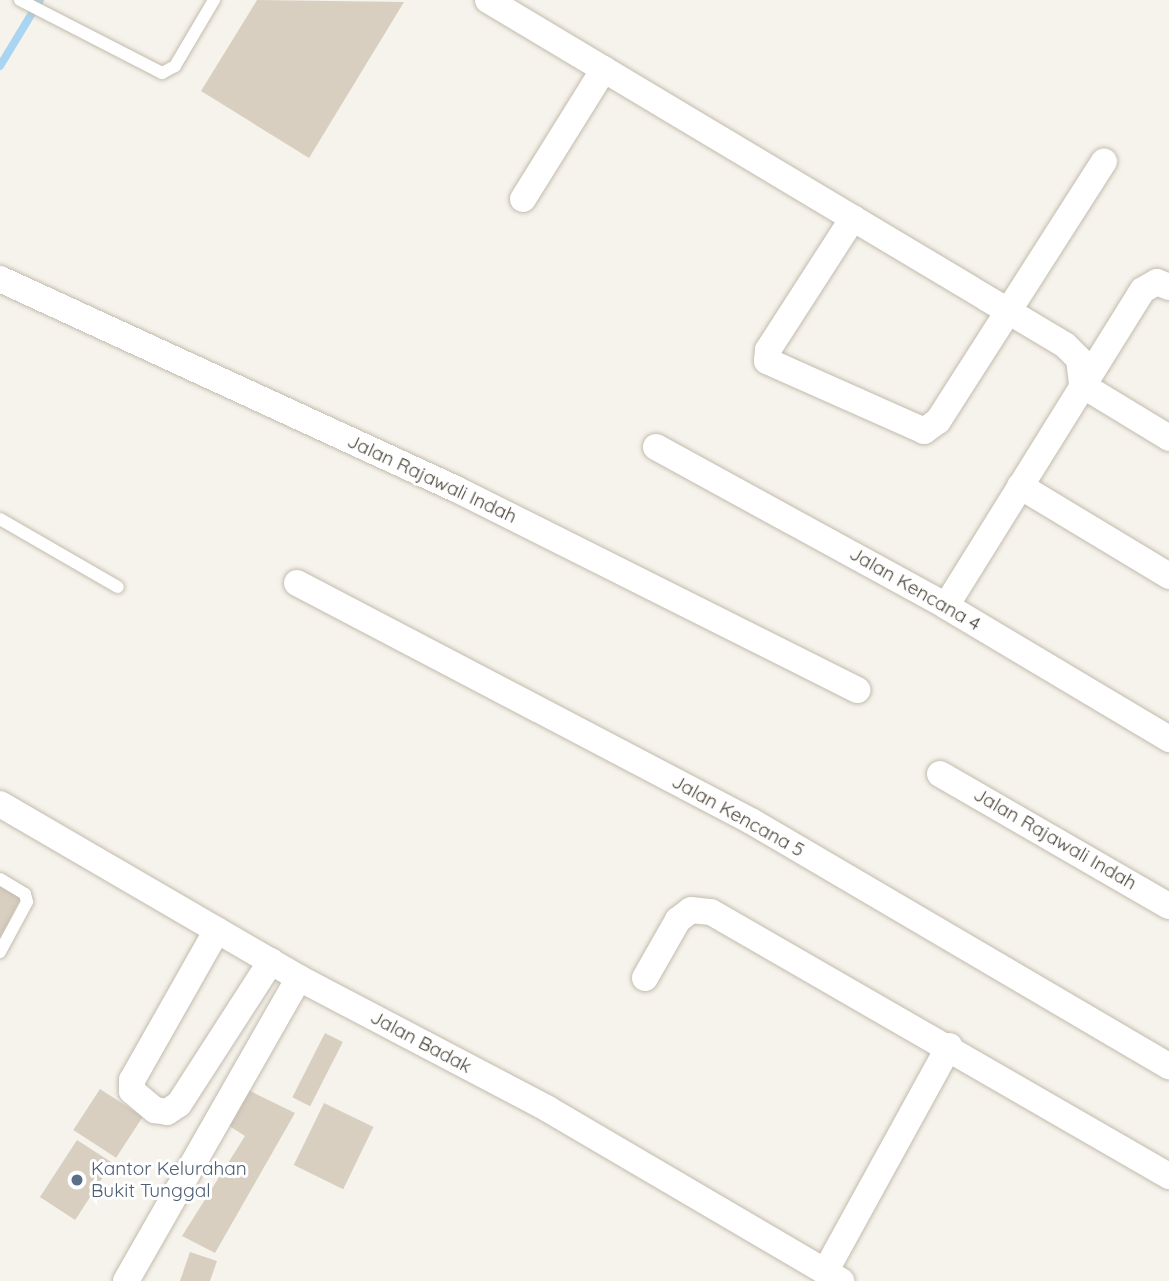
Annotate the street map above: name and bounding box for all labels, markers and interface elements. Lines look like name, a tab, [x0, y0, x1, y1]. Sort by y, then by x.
street label: Jalan Rajawali Indah	[344, 430, 520, 528]
street label: Jalan Kencana 4	[845, 542, 985, 636]
street label: Jalan Kencana 5	[668, 770, 808, 862]
street label: Jalan Rajawali Indah	[969, 783, 1141, 895]
street label: Jalan Badak	[366, 1006, 476, 1078]
place label: Kantor Kelurahan Bukit Tunggal	[91, 1158, 247, 1202]
marker: Kantor Kelurahan Bukit Tunggal	[69, 1172, 85, 1188]

